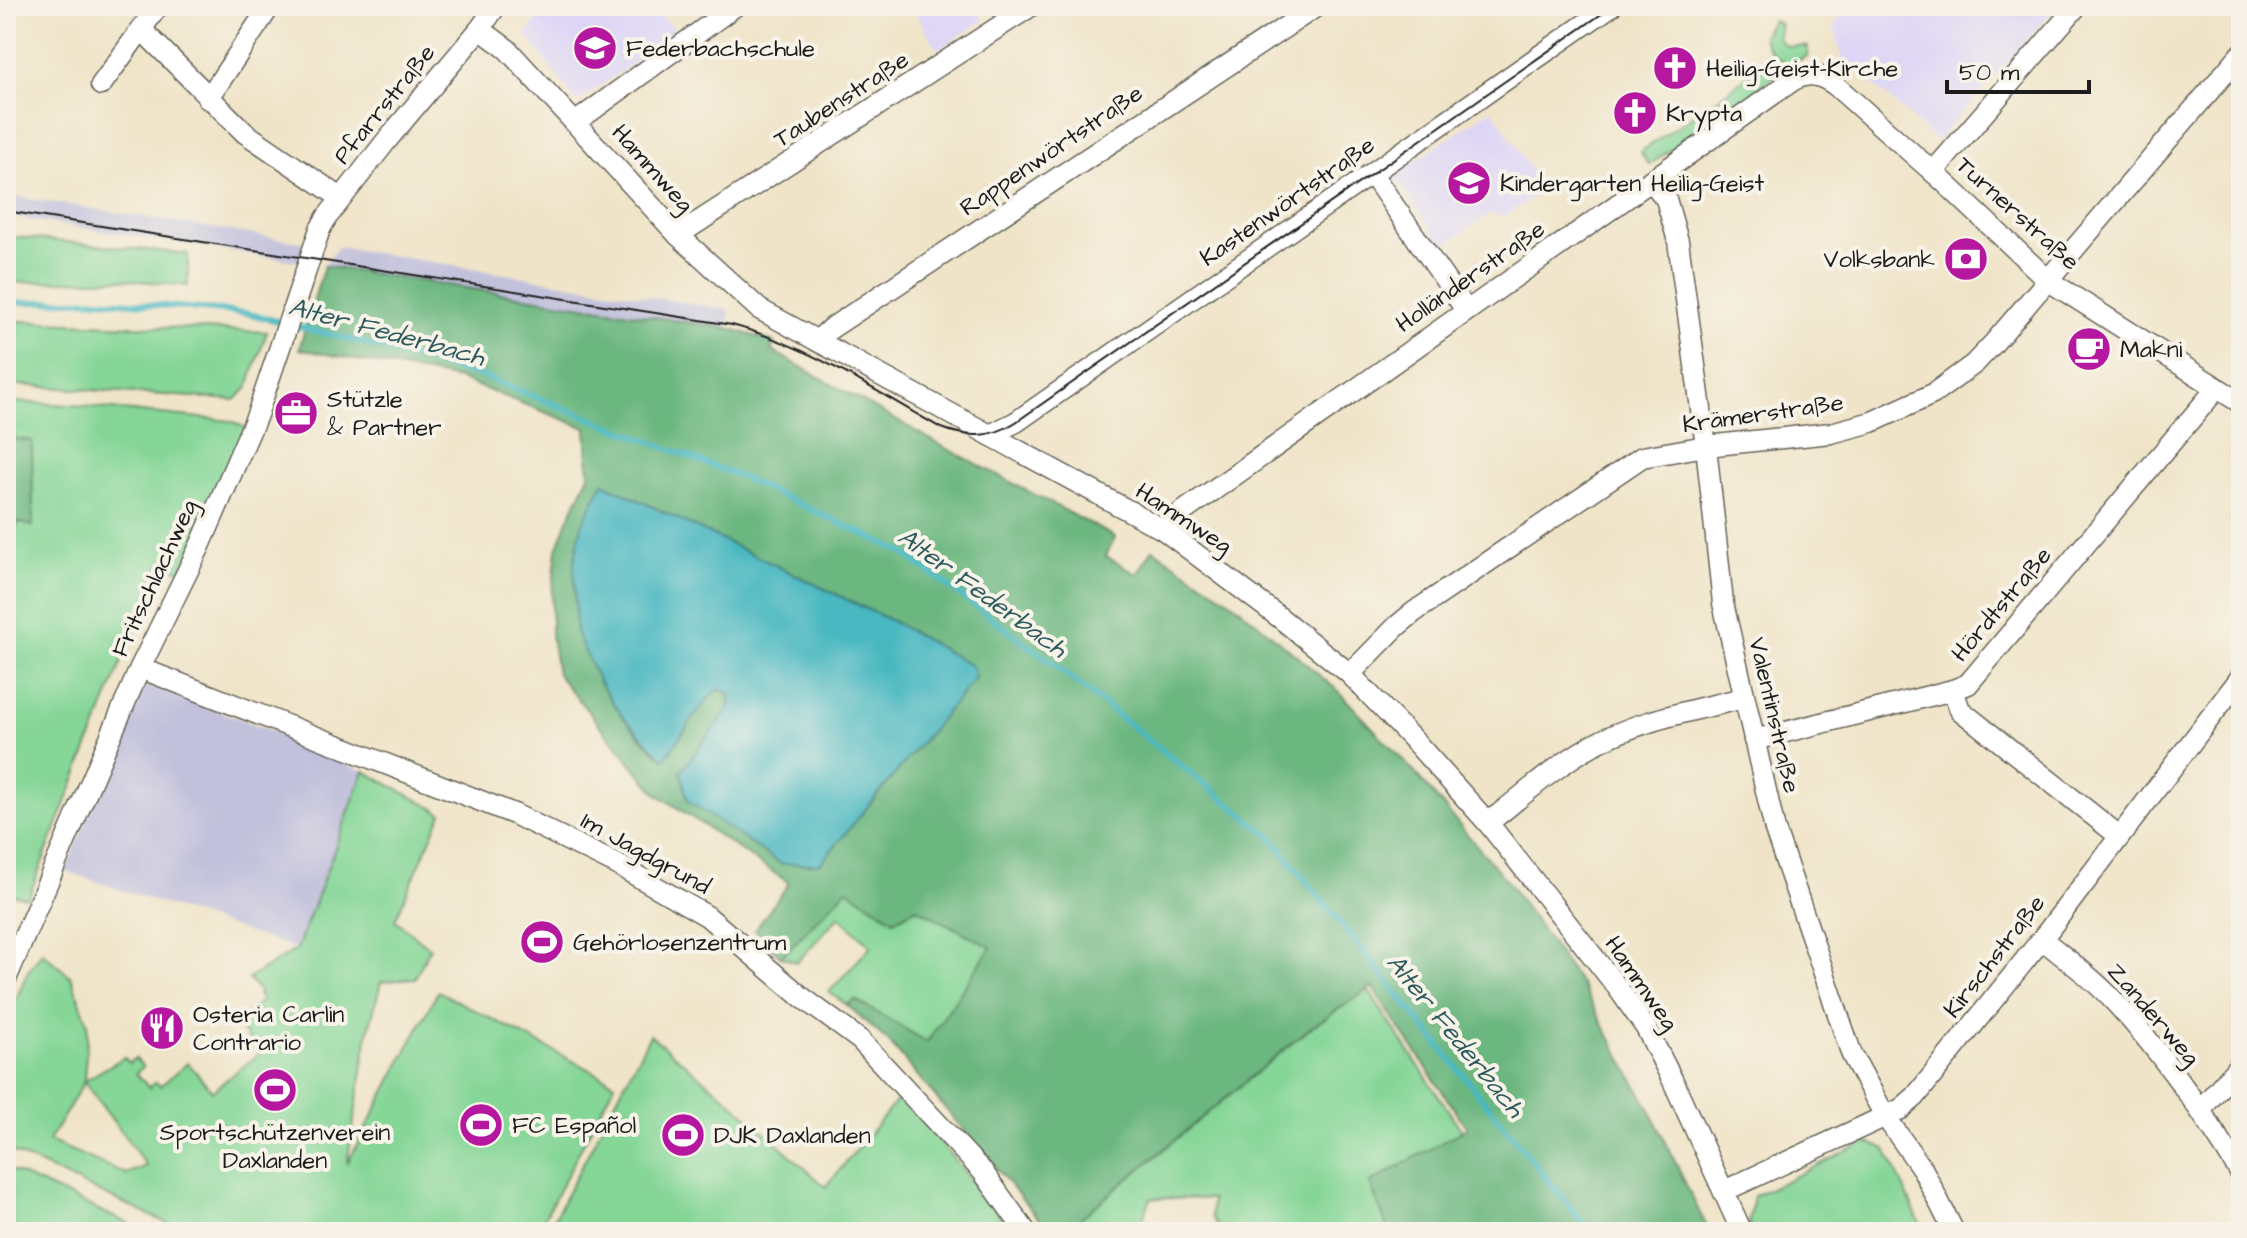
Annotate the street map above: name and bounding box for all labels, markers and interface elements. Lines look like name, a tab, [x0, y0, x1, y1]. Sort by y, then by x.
school or university icon: Federbachschule	[571, 24, 619, 72]
place label: Federbachschule	[626, 32, 815, 66]
street label: Pfarrstraße	[326, 37, 444, 172]
street label: Taubenstraße	[767, 43, 916, 156]
church icon: Heilig-Geist-Kirche	[1651, 44, 1699, 92]
scale bar	[1947, 44, 2089, 94]
place label: Heilig-Geist-Kirche	[1706, 52, 1898, 87]
text: 50 m	[1959, 56, 2020, 90]
street label: Rappenwörtstraße	[953, 77, 1150, 225]
church icon: Krypta	[1611, 89, 1659, 137]
place label: Krypta	[1666, 97, 1742, 132]
street label: Hammweg	[602, 117, 701, 221]
street label: Kastenwörtstraße	[1193, 129, 1382, 275]
street label: Turnerstraße	[1948, 149, 2087, 279]
school or university icon: Kindergarten Heilig-Geist	[1445, 159, 1493, 207]
place label: Kindergarten Heilig-Geist	[1500, 167, 1764, 202]
street label: Holländerstraße	[1389, 213, 1552, 341]
bank icon: Volksbank	[1942, 235, 1990, 283]
place label: Volksbank	[1823, 243, 1935, 277]
water label: Alter Federbach	[285, 289, 490, 376]
cafe icon: Makni	[2065, 325, 2113, 373]
place label: Makni	[2120, 333, 2183, 367]
place label: Stützle & Partner	[327, 383, 441, 445]
street label: Krämerstraße	[1680, 386, 1846, 442]
office icon: Stützle & Partner	[272, 389, 320, 437]
street label: Hammweg	[1128, 475, 1238, 564]
street label: Fritschlachweg	[104, 494, 207, 663]
water label: Alter Federbach	[891, 519, 1075, 667]
street label: Hördtstraße	[1944, 540, 2060, 669]
street label: Valentinstraße	[1740, 634, 1808, 796]
street label: Im Jagdgrund	[574, 804, 717, 904]
street label: Kirschstraße	[1936, 888, 2054, 1025]
sports icon: Gehörlosenzentrum	[518, 918, 566, 966]
place label: Gehörlosenzentrum	[573, 926, 787, 960]
street label: Hammweg	[1595, 929, 1686, 1038]
water label: Alter Federbach	[1378, 946, 1533, 1126]
street label: Zanderweg	[2098, 956, 2208, 1074]
place label: Osteria Carlin Contrario	[193, 998, 344, 1060]
restaurant icon: Osteria Carlin Contrario	[138, 1004, 186, 1052]
sports icon: Sportschützenverein Daxlanden	[251, 1066, 299, 1114]
sports icon: FC Español	[457, 1101, 505, 1149]
place label: FC Español	[512, 1109, 636, 1143]
sports icon: DJK Daxlanden	[659, 1111, 707, 1159]
place label: Sportschützenverein Daxlanden	[160, 1116, 390, 1178]
place label: DJK Daxlanden	[714, 1119, 871, 1153]

